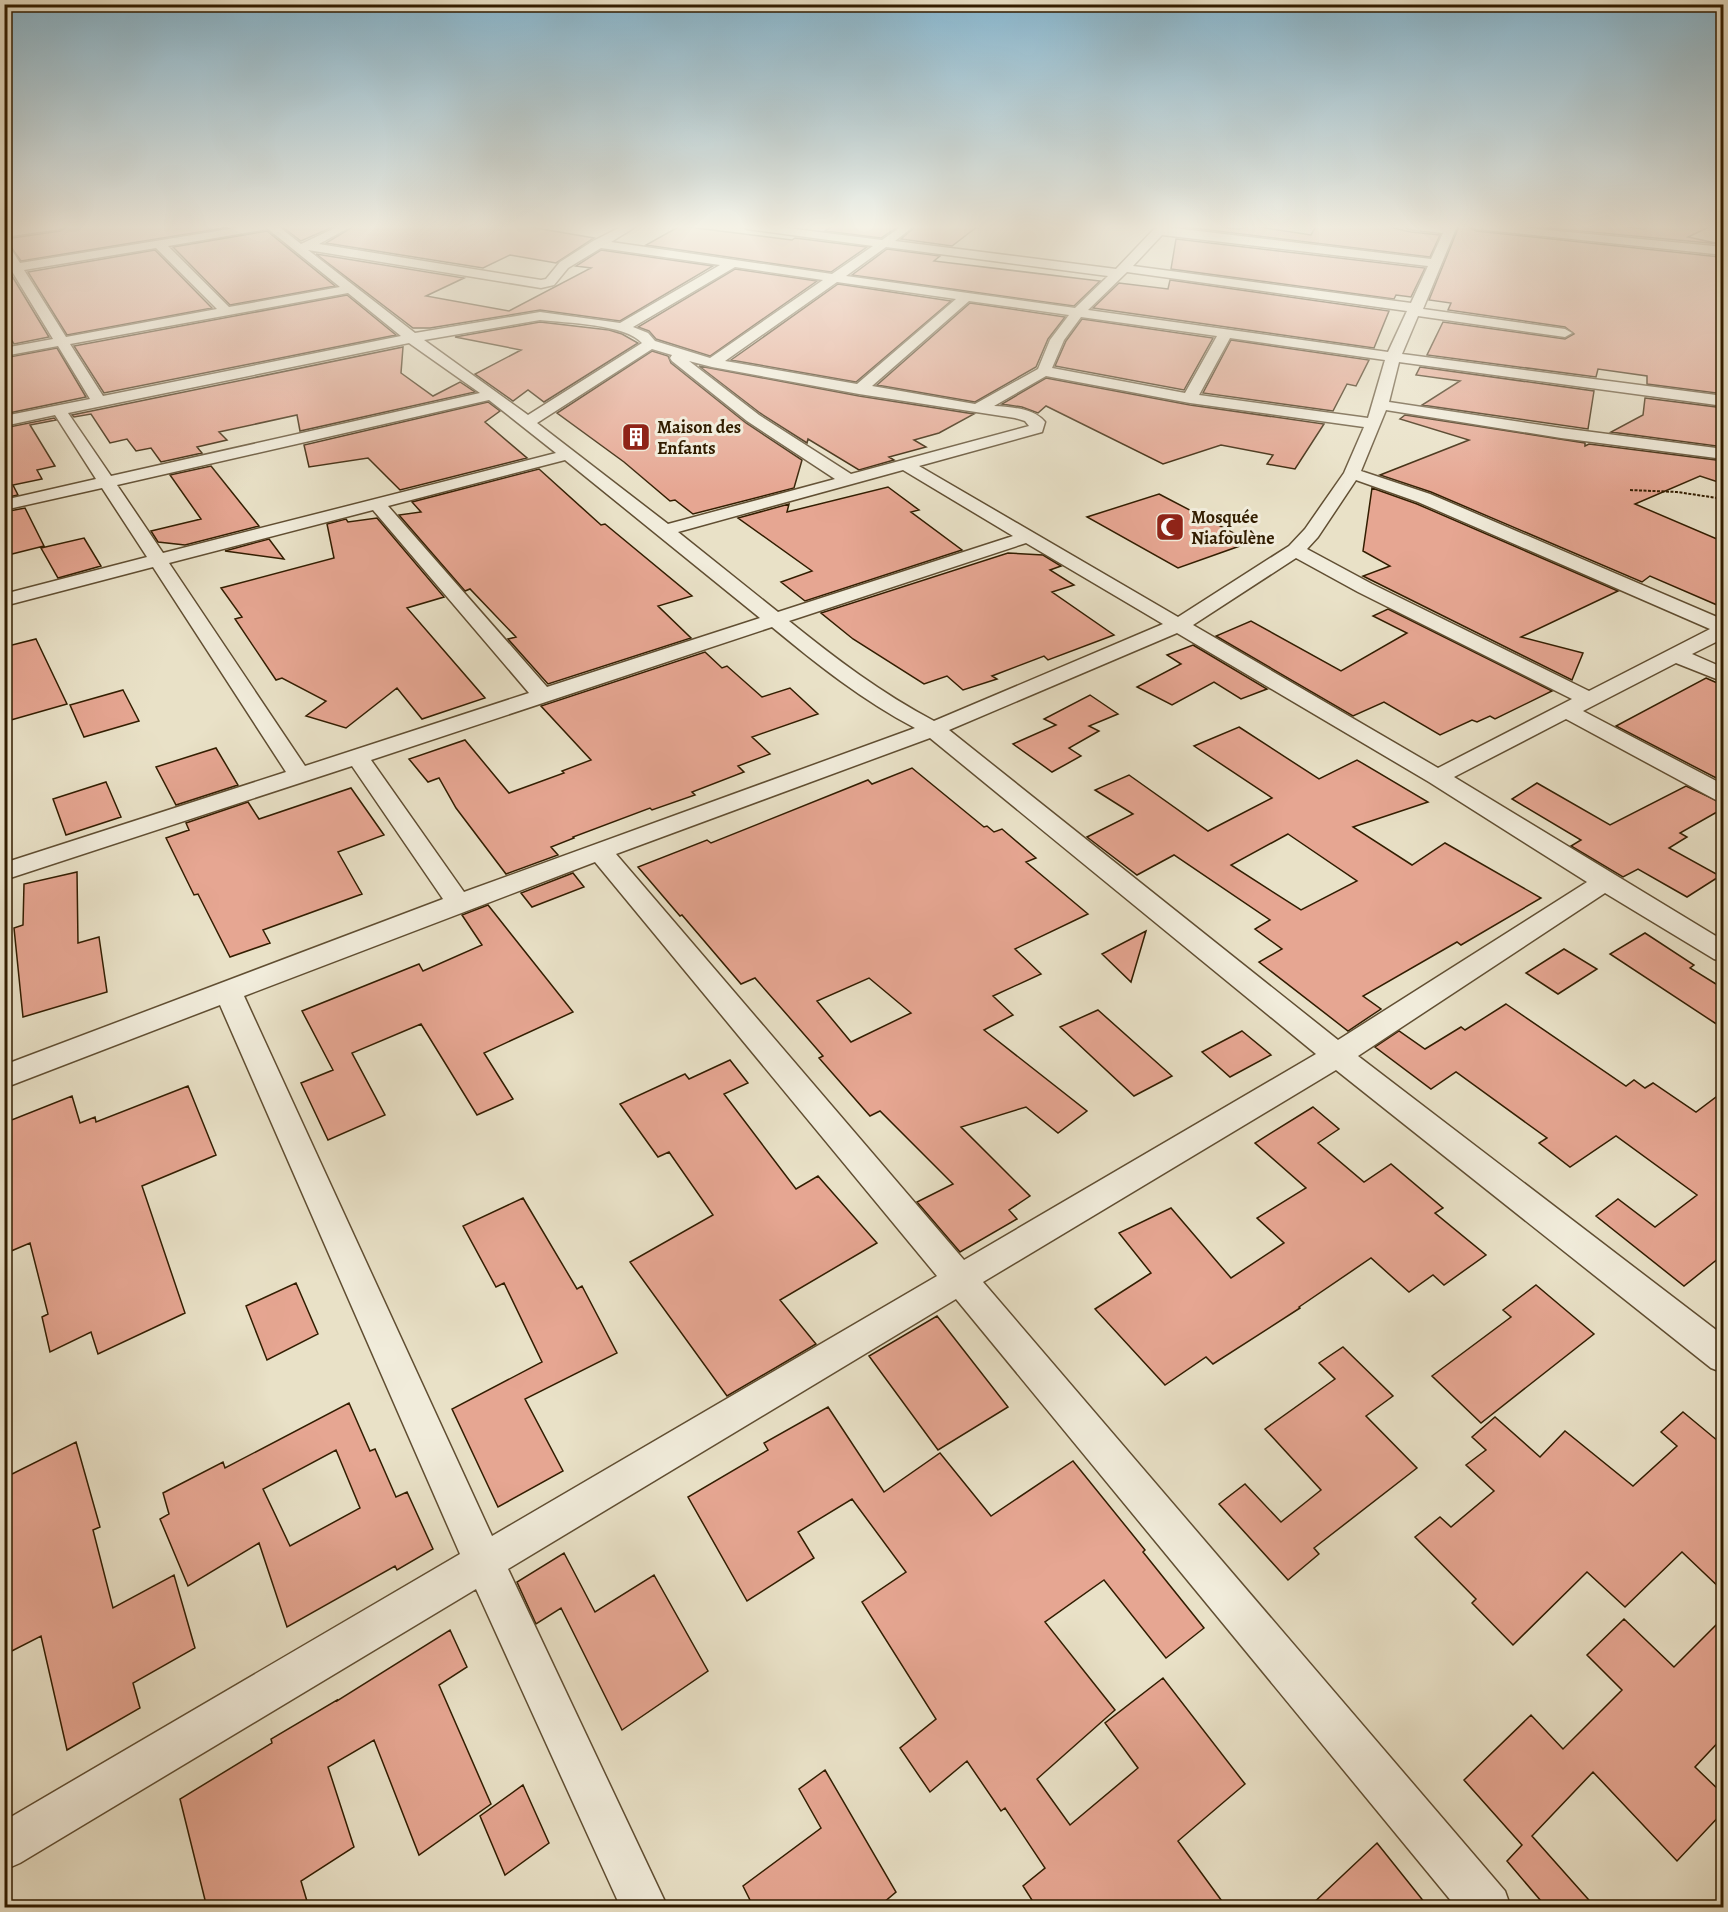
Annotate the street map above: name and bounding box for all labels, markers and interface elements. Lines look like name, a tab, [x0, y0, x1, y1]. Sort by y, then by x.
place label: Maison des Enfants	[657, 415, 741, 460]
building icon: Maison des Enfants	[620, 421, 652, 453]
place label: Mosquée Niafoulène	[1191, 505, 1275, 550]
mosque icon: Mosquée Niafoulène	[1154, 511, 1186, 543]

